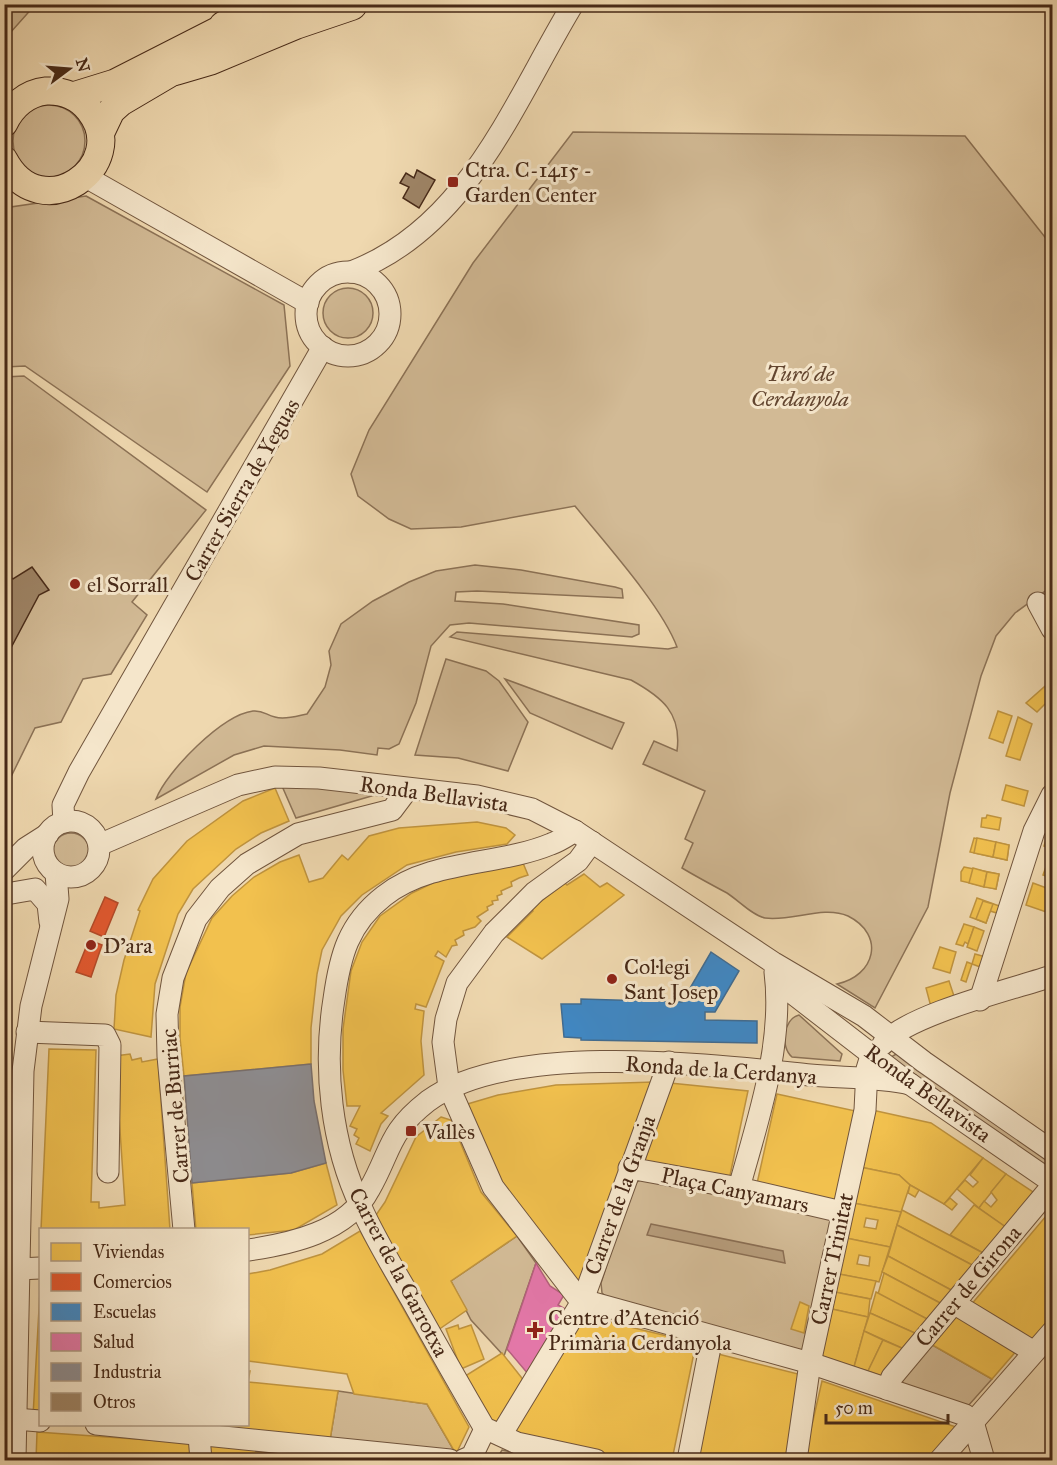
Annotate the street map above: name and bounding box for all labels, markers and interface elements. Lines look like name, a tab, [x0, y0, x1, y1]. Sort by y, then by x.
north arrow	[39, 39, 99, 99]
text: N	[72, 56, 94, 75]
place label: Ctra. C-1415 - Garden Center	[465, 156, 597, 208]
marker: Ctra. C-1415 - Garden Center	[446, 175, 460, 189]
park label: Turó de Cerdanyola	[751, 360, 849, 412]
street label: Carrer Sierra de Yeguas	[179, 394, 305, 586]
place label: el Sorrall	[87, 571, 168, 598]
marker: el Sorrall	[68, 577, 82, 591]
street label: Ronda Bellavista	[358, 770, 511, 818]
place label: D'ara	[103, 932, 153, 959]
marker: D'ara	[84, 938, 98, 952]
place label: Col·legi Sant Josep	[624, 953, 718, 1005]
marker: Col·legi Sant Josep	[605, 972, 619, 986]
street label: Carrer de Burriac	[155, 1028, 195, 1184]
street label: Ronda Bellavista	[859, 1038, 997, 1148]
street label: Ronda de la Cerdanya	[624, 1050, 818, 1090]
street label: Carrer de la Granja	[579, 1111, 662, 1279]
place label: Vallès	[422, 1118, 475, 1145]
marker: Vallès	[404, 1124, 418, 1138]
street label: Plaça Canyamars	[659, 1161, 811, 1219]
street label: Carrer de la Garrotxa	[343, 1183, 455, 1362]
street label: Carrer Trinitat	[805, 1190, 859, 1328]
street label: Carrer de Girona	[909, 1219, 1027, 1352]
legend	[39, 1228, 249, 1426]
text: Viviendas	[92, 1241, 164, 1263]
text: Comercios	[93, 1271, 172, 1293]
text: Escuelas	[93, 1301, 156, 1323]
place label: Centre d'Atenció Primària Cerdanyola	[548, 1304, 732, 1356]
marker: Centre d'Atenció Primària Cerdanyola	[526, 1321, 544, 1339]
text: Salud	[93, 1331, 134, 1353]
text: Industria	[93, 1361, 162, 1383]
scale bar	[826, 1387, 948, 1425]
text: Otros	[93, 1391, 136, 1413]
text: 50 m	[835, 1397, 873, 1419]

